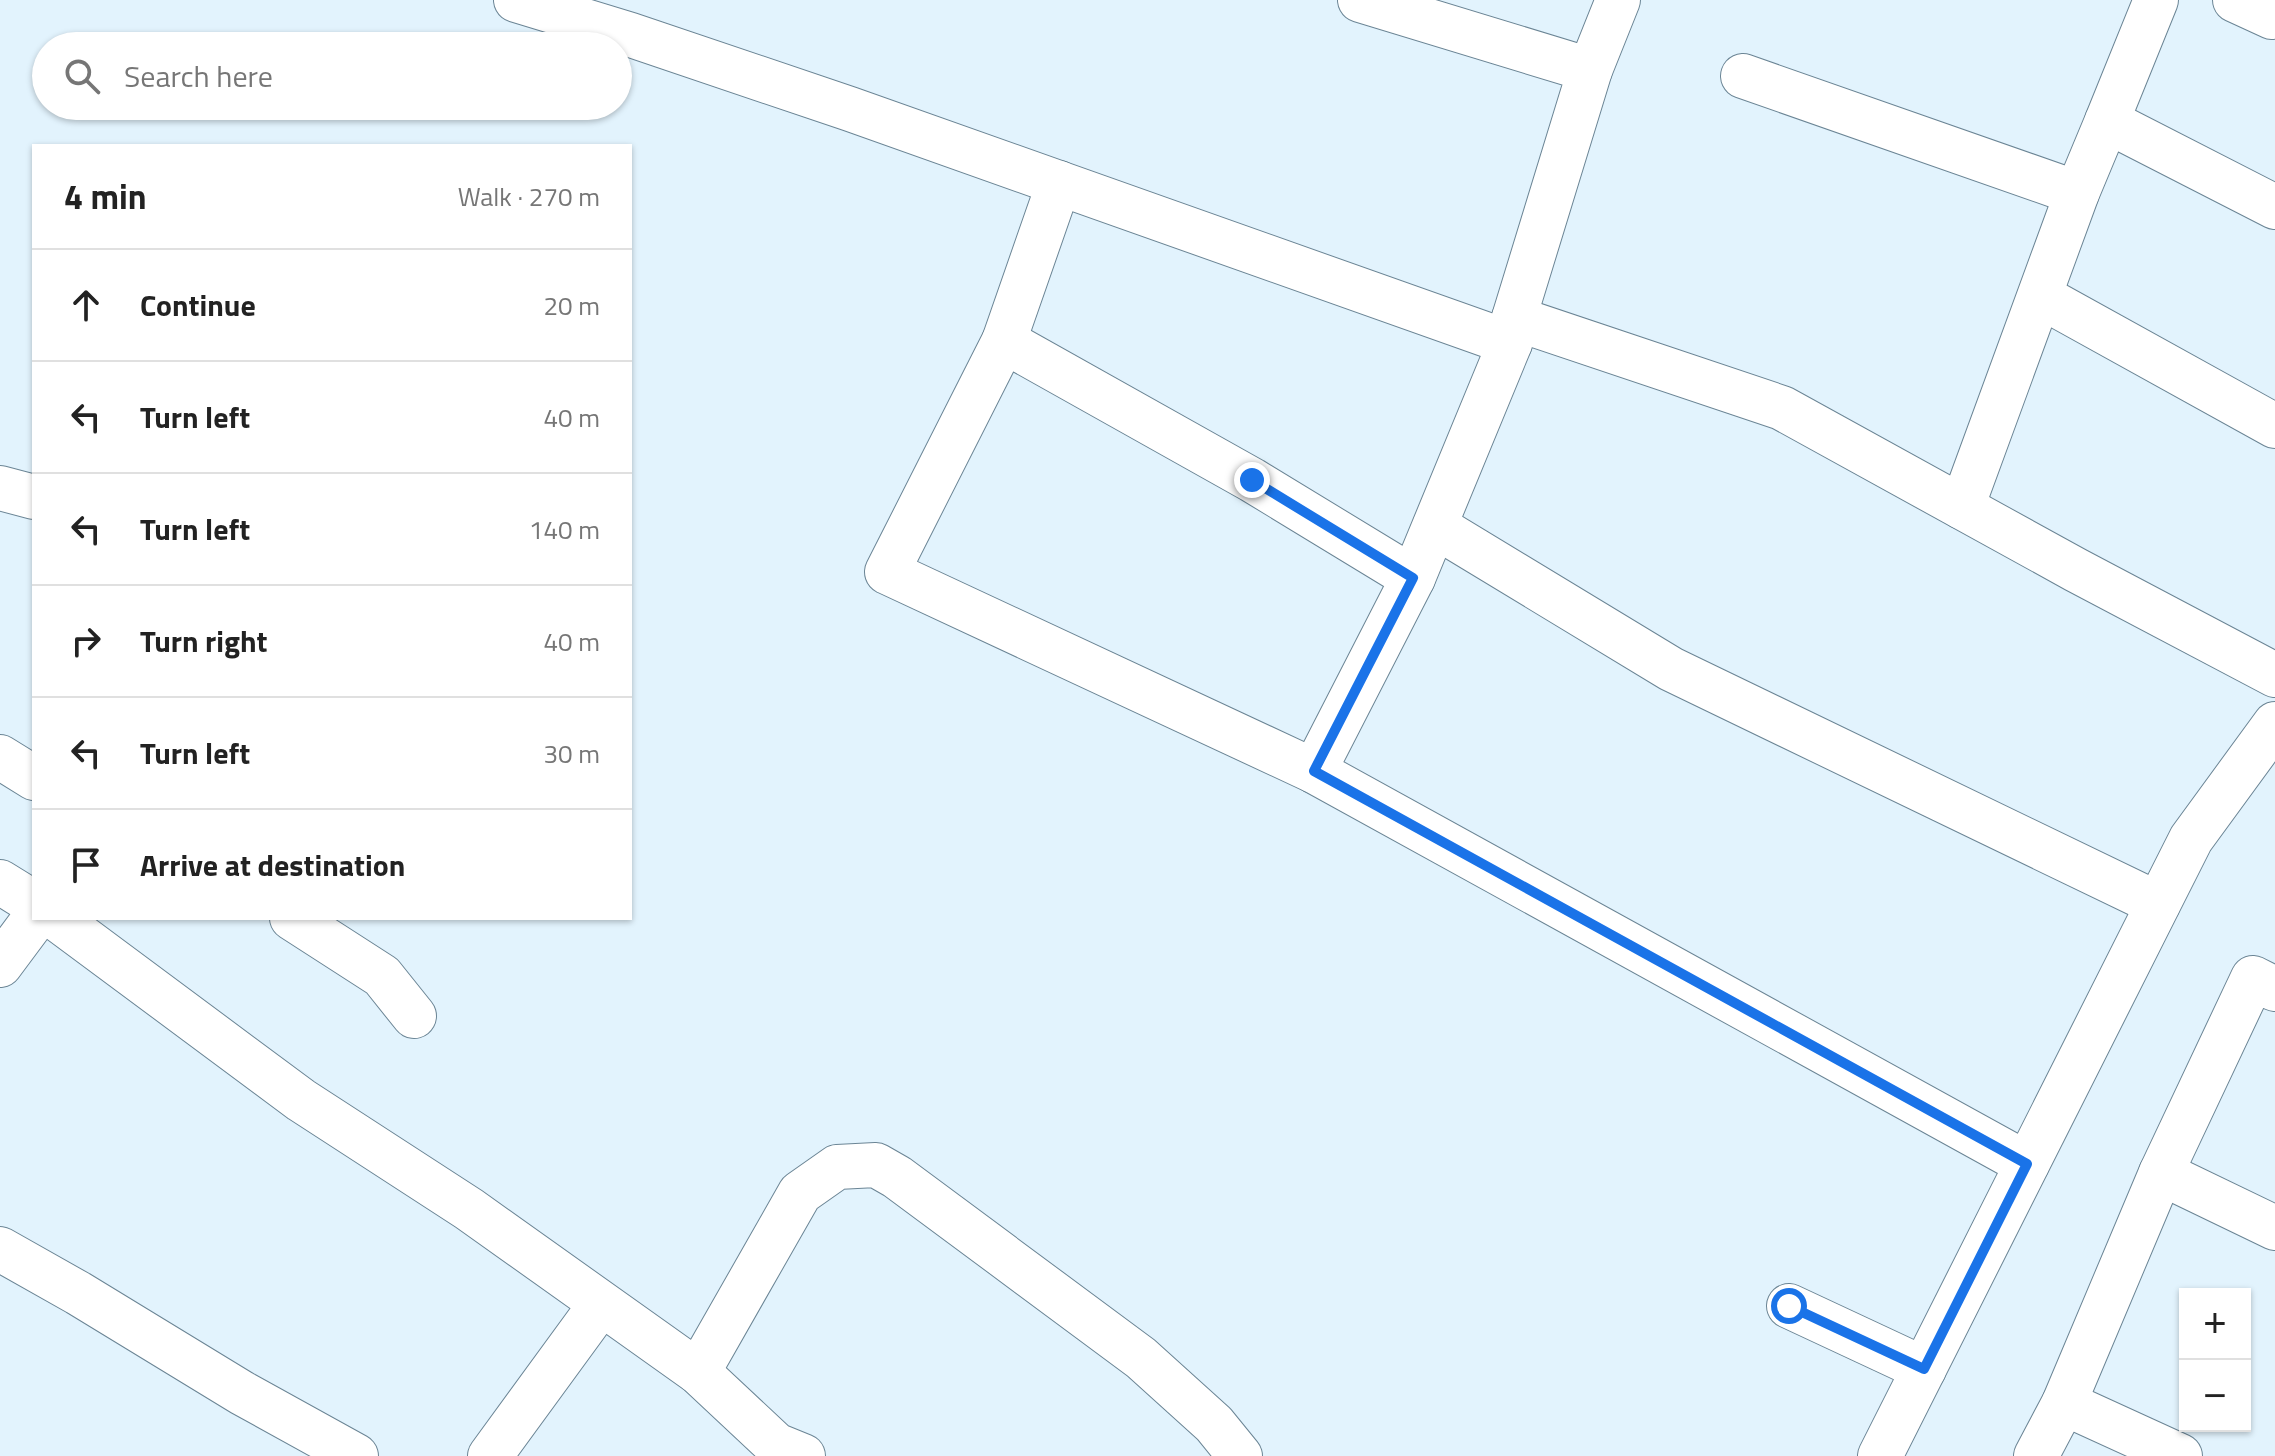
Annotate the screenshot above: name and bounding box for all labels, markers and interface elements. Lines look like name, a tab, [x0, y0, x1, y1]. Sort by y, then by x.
search box	[32, 32, 632, 120]
text: Search here	[124, 53, 273, 99]
icon: search	[60, 54, 104, 98]
text: 4 min	[64, 170, 147, 222]
text: Walk · 270 m	[458, 177, 600, 216]
text: Continue	[140, 282, 256, 328]
icon: ahead	[64, 283, 108, 327]
text: 20 m	[543, 286, 600, 325]
text: Turn left	[140, 394, 250, 440]
icon: left	[64, 395, 108, 439]
text: 40 m	[543, 398, 600, 437]
route end	[1234, 462, 1270, 498]
text: Turn left	[140, 506, 250, 552]
icon: left	[64, 507, 108, 551]
text: 140 m	[529, 510, 600, 549]
text: Turn right	[140, 618, 268, 664]
icon: right	[64, 619, 108, 663]
text: 40 m	[543, 622, 600, 661]
text: Turn left	[140, 730, 250, 776]
icon: left	[64, 731, 108, 775]
text: 30 m	[543, 734, 600, 773]
text: Arrive at destination	[140, 842, 405, 888]
icon: arrive	[64, 843, 108, 887]
route start	[1771, 1288, 1807, 1324]
map controls	[2179, 1288, 2251, 1432]
button: +	[2179, 1288, 2251, 1360]
button: −	[2179, 1360, 2251, 1432]

